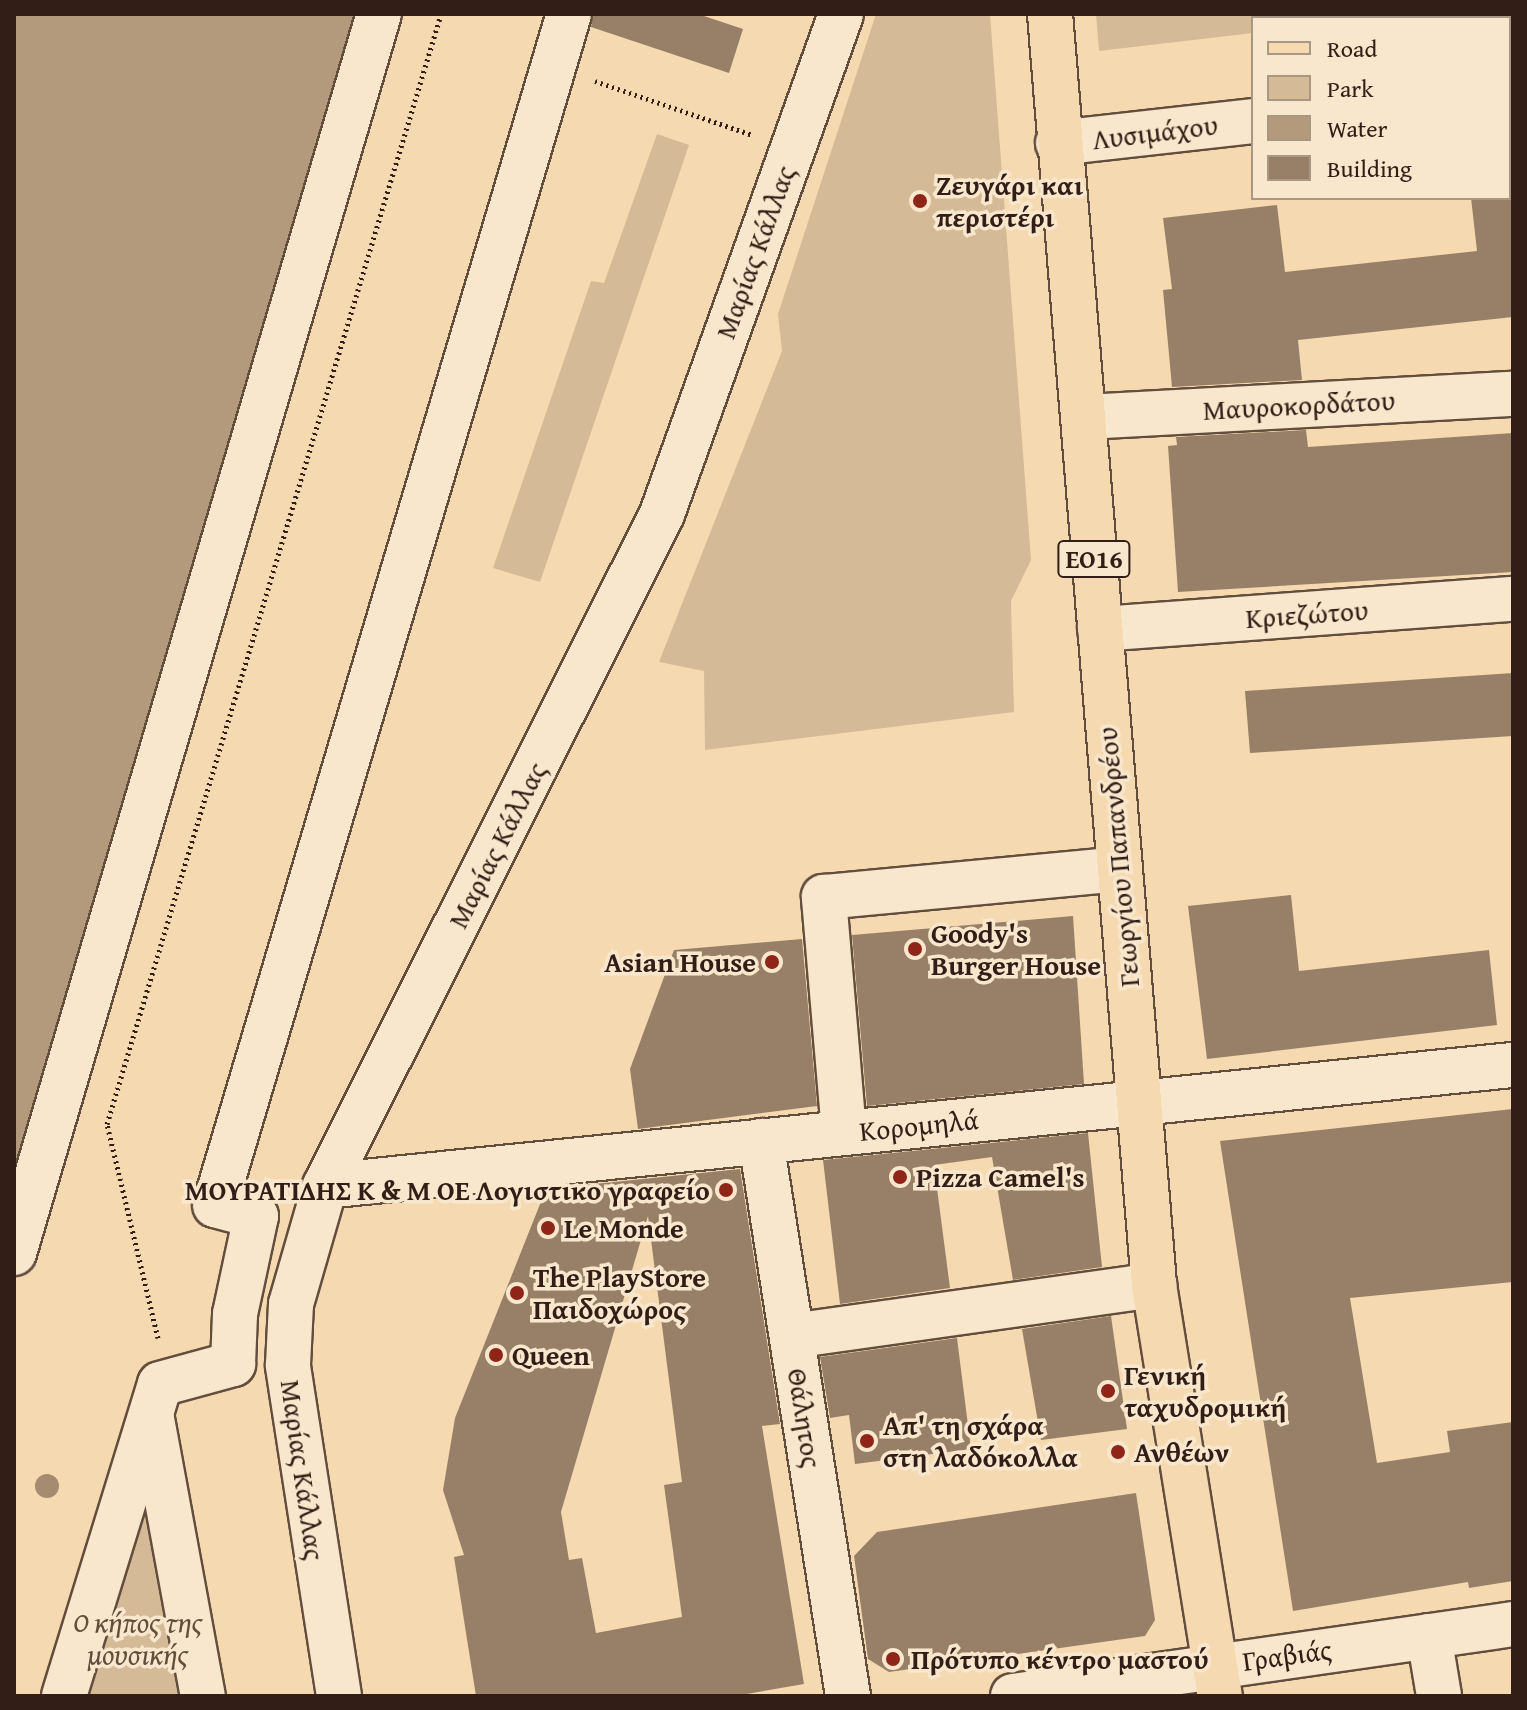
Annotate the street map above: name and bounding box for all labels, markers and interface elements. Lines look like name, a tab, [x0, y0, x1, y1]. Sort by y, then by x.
legend	[1251, 16, 1511, 200]
text: Road	[1327, 31, 1377, 66]
text: Park	[1327, 71, 1373, 106]
street label: Λυσιμάχου	[1090, 108, 1220, 156]
text: Water	[1327, 111, 1387, 146]
text: Building	[1327, 151, 1412, 186]
street label: Μαρίας Κάλλας	[708, 161, 802, 343]
place label: Ζευγάρι και περιστέρι	[936, 168, 1083, 234]
marker: Ζευγάρι και περιστέρι	[911, 192, 929, 210]
street label: Μαυροκορδάτου	[1202, 383, 1396, 427]
road number: ΕΟ16	[1056, 537, 1132, 581]
street label: Κριεζώτου	[1245, 593, 1369, 635]
street label: Γεωργίου Παπανδρέου	[1090, 726, 1146, 988]
street label: Μαρίας Κάλλας	[441, 756, 553, 934]
place label: Goody's Burger House	[931, 916, 1101, 982]
marker: Goody's Burger House	[906, 940, 924, 958]
place label: Asian House	[604, 945, 756, 979]
marker: Asian House	[763, 953, 781, 971]
street label: Κορομηλά	[858, 1102, 980, 1148]
place label: Pizza Camel's	[916, 1160, 1085, 1194]
marker: Pizza Camel's	[891, 1168, 909, 1186]
place label: ΜΟΥΡΑΤΙΔΗΣ Κ & Μ ΟΕ Λογιστικο γραφείο	[185, 1173, 710, 1207]
marker: ΜΟΥΡΑΤΙΔΗΣ Κ & Μ ΟΕ Λογιστικο γραφείο	[717, 1181, 735, 1199]
place label: Le Monde	[564, 1211, 684, 1245]
marker: Le Monde	[539, 1219, 557, 1237]
place label: The PlayStore Παιδοχώρος	[533, 1260, 706, 1326]
marker: The PlayStore Παιδοχώρος	[508, 1284, 526, 1302]
place label: Queen	[512, 1338, 590, 1372]
marker: Queen	[487, 1346, 505, 1364]
place label: Γενική ταχυδρομική	[1124, 1358, 1286, 1424]
street label: Θάλητος	[781, 1366, 829, 1470]
street label: Μαρίας Κάλλας	[274, 1378, 332, 1562]
marker: Γενική ταχυδρομική	[1099, 1382, 1117, 1400]
place label: Απ' τη σχάρα στη λαδόκολλα	[883, 1408, 1078, 1474]
marker: Απ' τη σχάρα στη λαδόκολλα	[858, 1432, 876, 1450]
place label: Ανθέων	[1134, 1435, 1229, 1469]
marker: Ανθέων	[1109, 1443, 1127, 1461]
park label: Ο κήπος της μουσικής	[73, 1605, 203, 1671]
street label: Γραβιάς	[1240, 1632, 1334, 1678]
place label: Πρότυπο κέντρο μαστού	[911, 1642, 1208, 1676]
marker: Πρότυπο κέντρο μαστού	[882, 1648, 904, 1670]

